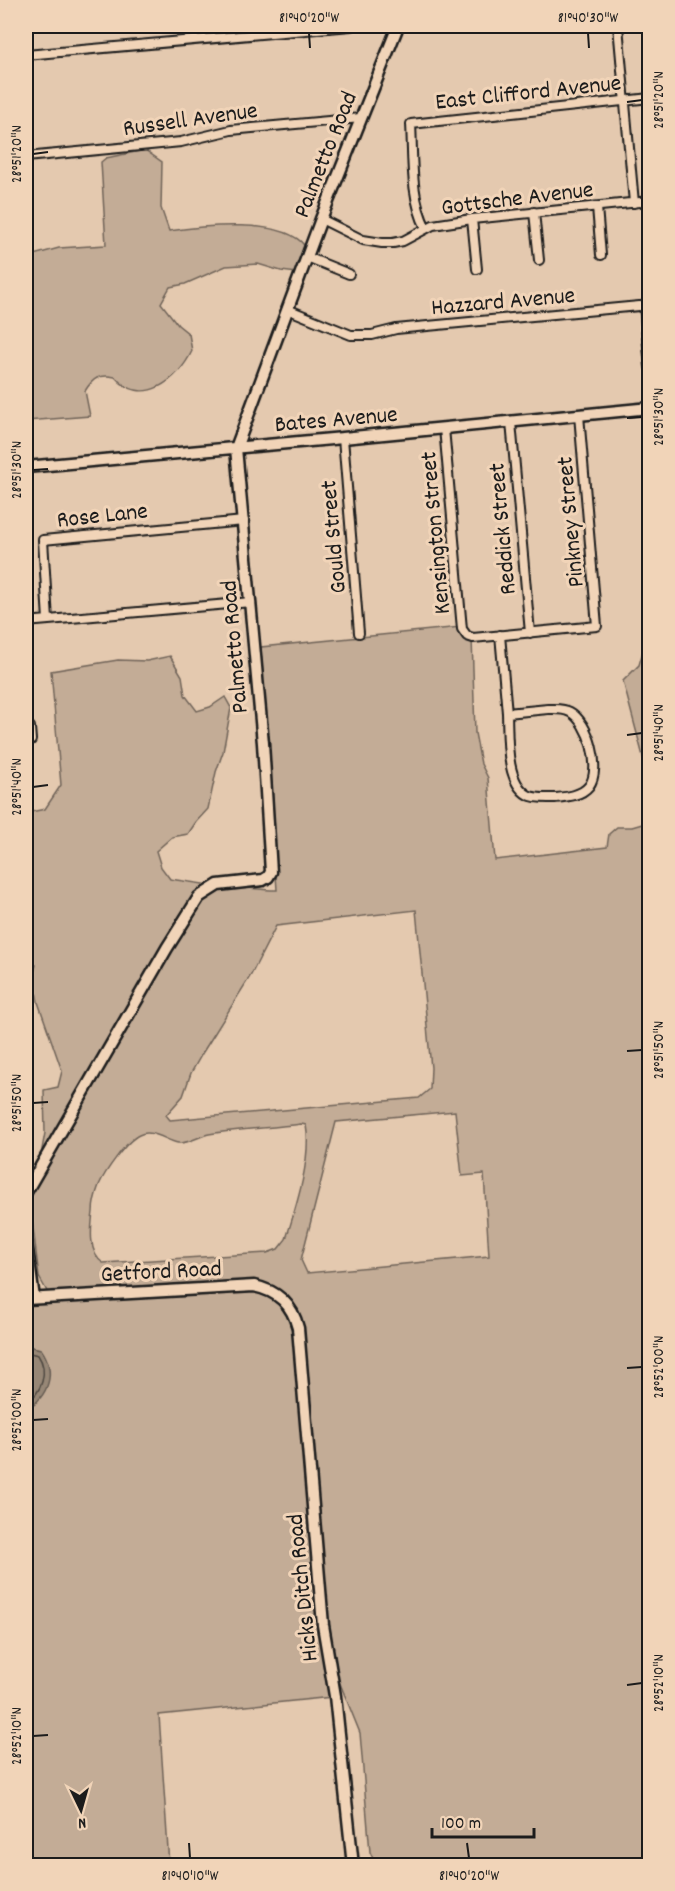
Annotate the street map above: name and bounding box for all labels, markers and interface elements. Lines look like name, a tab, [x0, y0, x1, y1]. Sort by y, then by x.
text: 81°40'20"W	[279, 8, 339, 30]
text: 81°40'30"W	[558, 8, 619, 30]
street label: East Clifford Avenue	[434, 67, 623, 121]
text: 28°51'20"N	[649, 71, 671, 129]
street label: Palmetto Road	[286, 87, 368, 223]
street label: Russell Avenue	[121, 95, 260, 147]
text: 28°51'20"N	[7, 125, 29, 183]
street label: Gottsche Avenue	[439, 174, 595, 226]
street label: Hazzard Avenue	[430, 280, 577, 326]
text: 28°51'30"N	[649, 388, 671, 446]
street label: Bates Avenue	[273, 399, 399, 443]
text: 28°51'30"N	[7, 441, 29, 499]
street label: Kensington Street	[413, 450, 461, 616]
street label: Pinkney Street	[549, 455, 595, 589]
street label: Reddick Street	[481, 461, 527, 596]
street label: Gould Street	[313, 478, 357, 595]
street label: Rose Lane	[55, 495, 149, 539]
street label: Palmetto Road	[213, 579, 259, 715]
text: 28°51'40"N	[649, 704, 671, 762]
text: 28°51'40"N	[7, 758, 29, 816]
text: 28°51'50"N	[649, 1021, 671, 1079]
text: 28°51'50"N	[7, 1074, 29, 1132]
street label: Getford Road	[100, 1253, 223, 1293]
text: 28°52'00"N	[649, 1336, 671, 1398]
text: 28°52'00"N	[7, 1389, 29, 1451]
street label: Hicks Ditch Road	[279, 1512, 329, 1663]
text: 28°52'10"N	[649, 1654, 671, 1712]
text: 28°52'10"N	[7, 1707, 29, 1765]
north arrow	[51, 1780, 111, 1840]
scale bar	[432, 1801, 534, 1839]
text: N	[77, 1811, 87, 1834]
text: 100 m	[441, 1812, 481, 1837]
text: 81°40'10"W	[162, 1866, 219, 1888]
text: 81°40'20"W	[439, 1866, 499, 1888]

